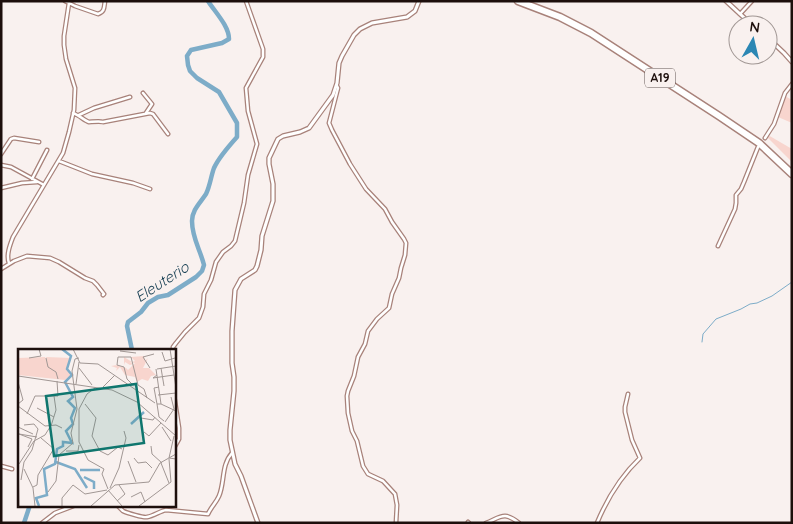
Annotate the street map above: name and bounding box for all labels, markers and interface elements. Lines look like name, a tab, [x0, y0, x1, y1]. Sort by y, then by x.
north arrow	[728, 15, 778, 65]
text: N	[748, 17, 761, 37]
road number: A19	[645, 68, 675, 88]
water label: Eleuterio	[131, 257, 193, 306]
inset map	[18, 349, 175, 506]

